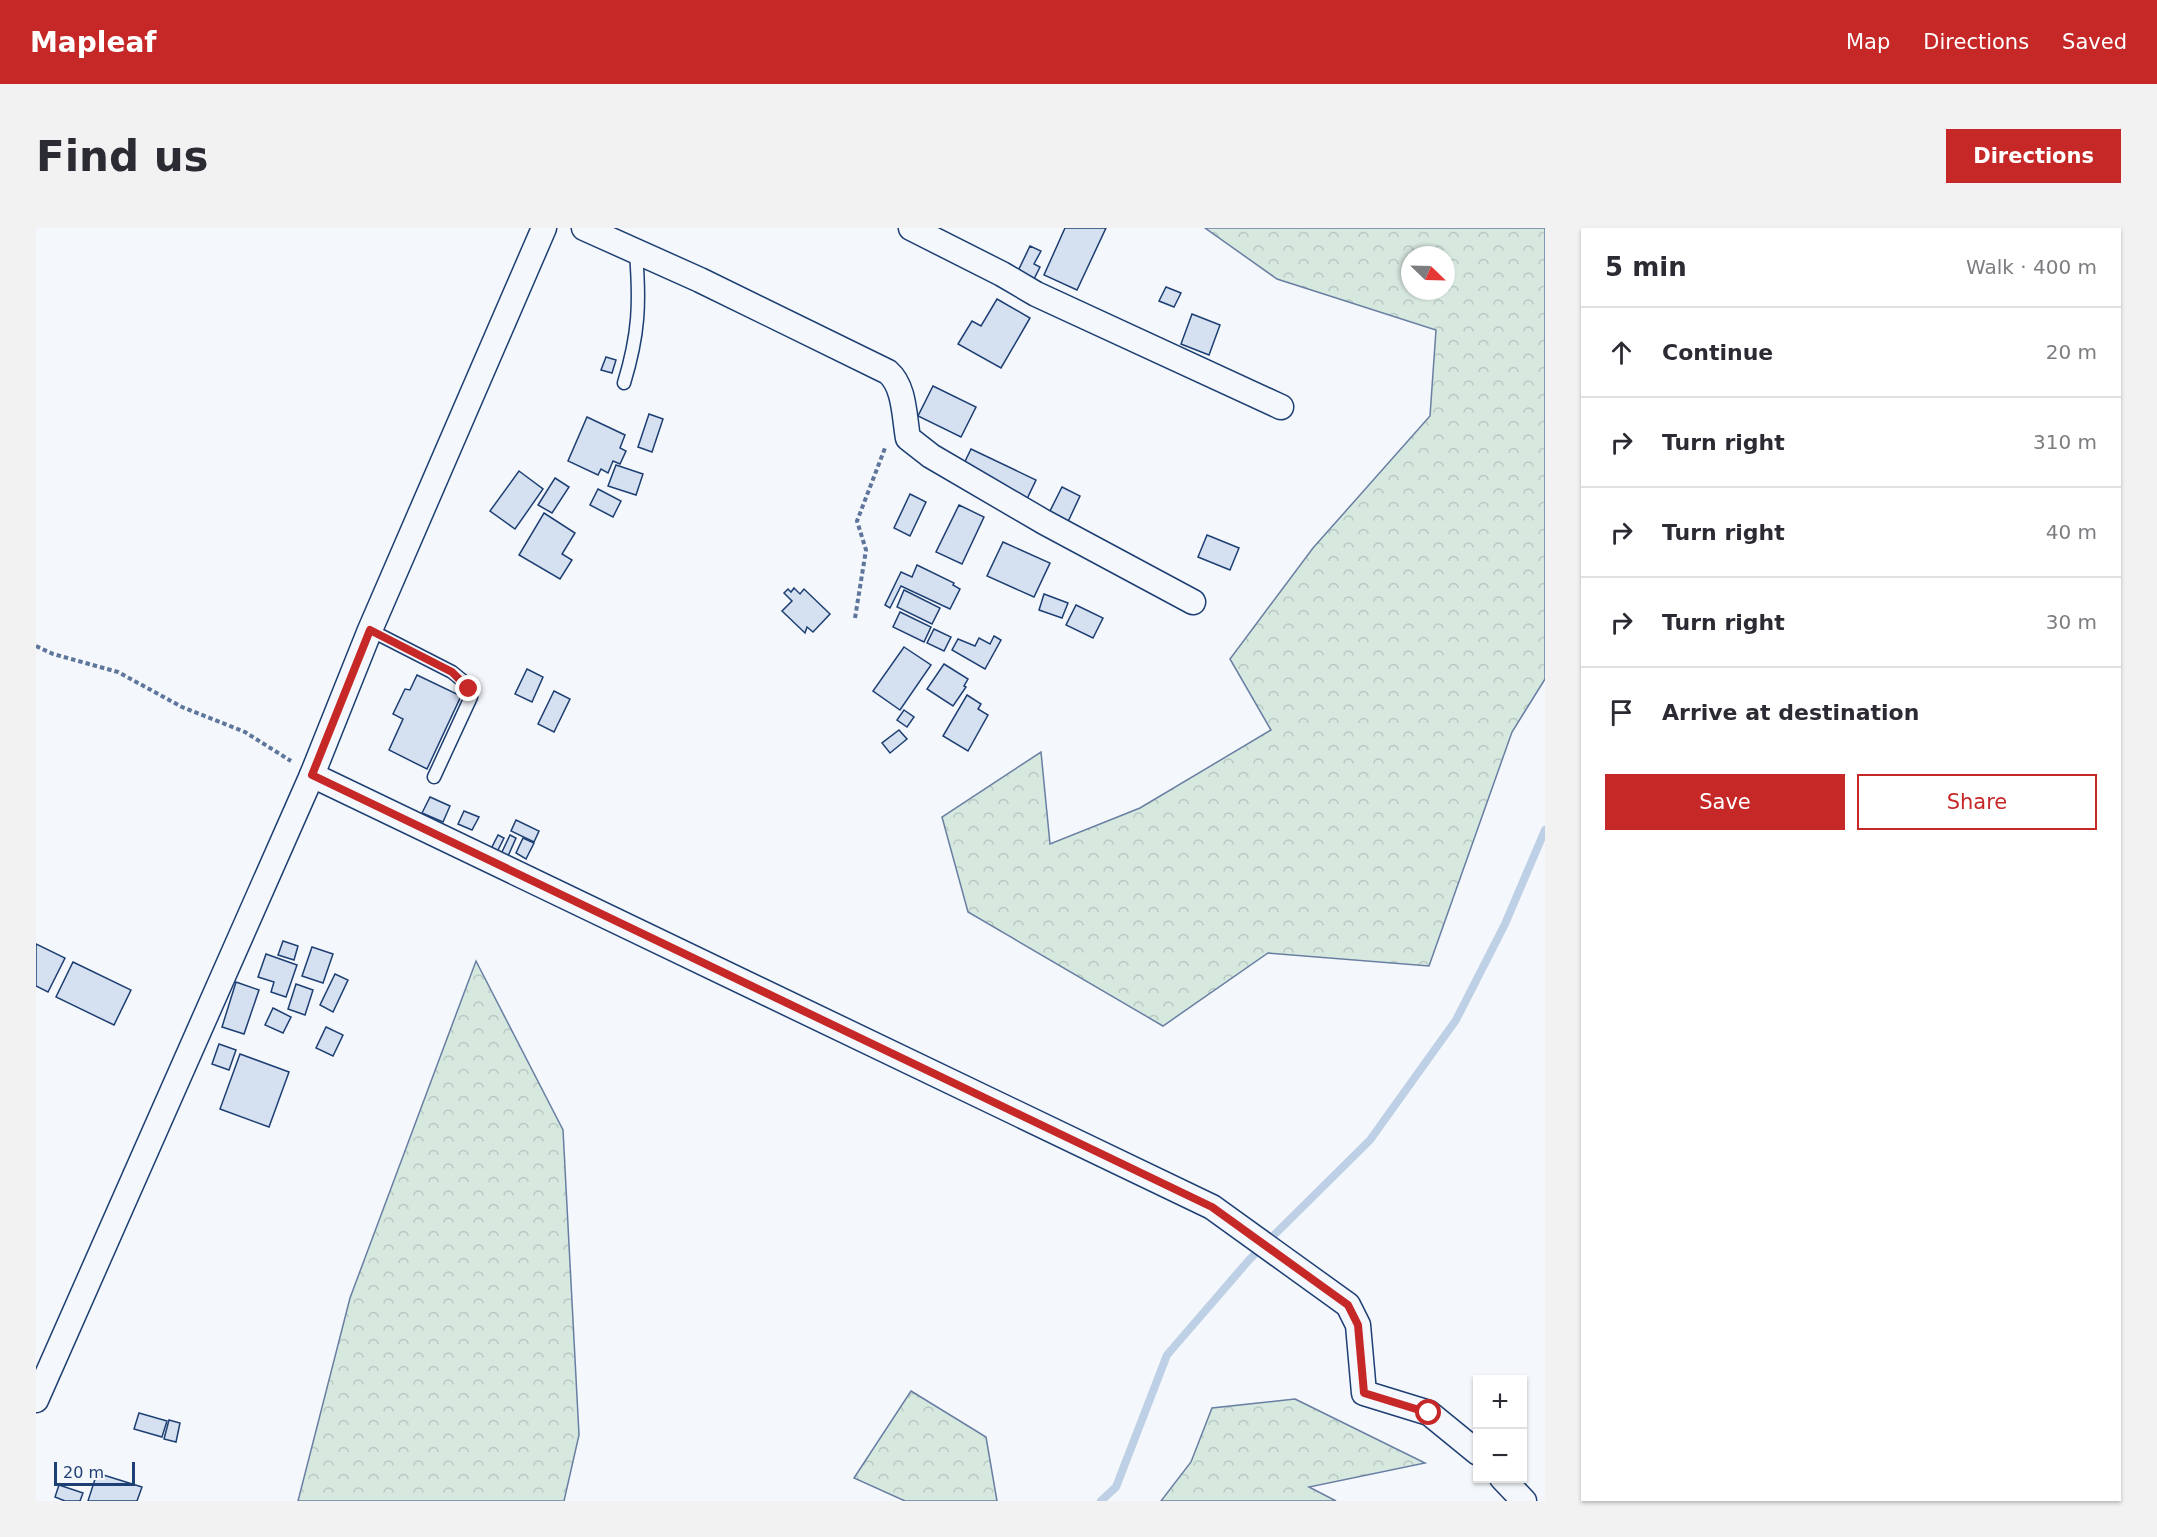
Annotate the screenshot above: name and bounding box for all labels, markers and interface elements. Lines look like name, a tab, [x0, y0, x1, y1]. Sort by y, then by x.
text: Mapleaf	[30, 26, 156, 59]
text: Map	[1846, 30, 1890, 54]
text: Directions	[1923, 30, 2029, 54]
text: Saved	[2062, 30, 2127, 54]
button: Directions	[1946, 129, 2121, 183]
text: Find us	[36, 132, 209, 181]
north arrow	[1401, 246, 1455, 300]
text: 5 min	[1605, 252, 1687, 282]
text: Walk · 400 m	[1966, 255, 2097, 279]
icon: ahead	[1605, 336, 1638, 369]
text: Continue	[1662, 340, 1773, 365]
text: 20 m	[2046, 340, 2097, 364]
icon: right	[1605, 426, 1638, 459]
text: Turn right	[1662, 430, 1785, 455]
text: 310 m	[2033, 430, 2097, 454]
icon: right	[1605, 516, 1638, 549]
text: Turn right	[1662, 520, 1785, 545]
text: 40 m	[2046, 520, 2097, 544]
icon: right	[1605, 606, 1638, 639]
text: Turn right	[1662, 610, 1785, 635]
text: 30 m	[2046, 610, 2097, 634]
route end	[455, 675, 481, 701]
icon: arrive	[1605, 696, 1638, 729]
text: Arrive at destination	[1662, 700, 1919, 725]
button: Save	[1605, 774, 1845, 830]
button: Share	[1857, 774, 2097, 830]
map controls	[1473, 1375, 1527, 1483]
button: +	[1473, 1375, 1527, 1429]
route start	[1415, 1399, 1441, 1425]
button: −	[1473, 1429, 1527, 1483]
scale bar	[54, 1459, 135, 1486]
text: 20 m	[63, 1463, 104, 1482]

